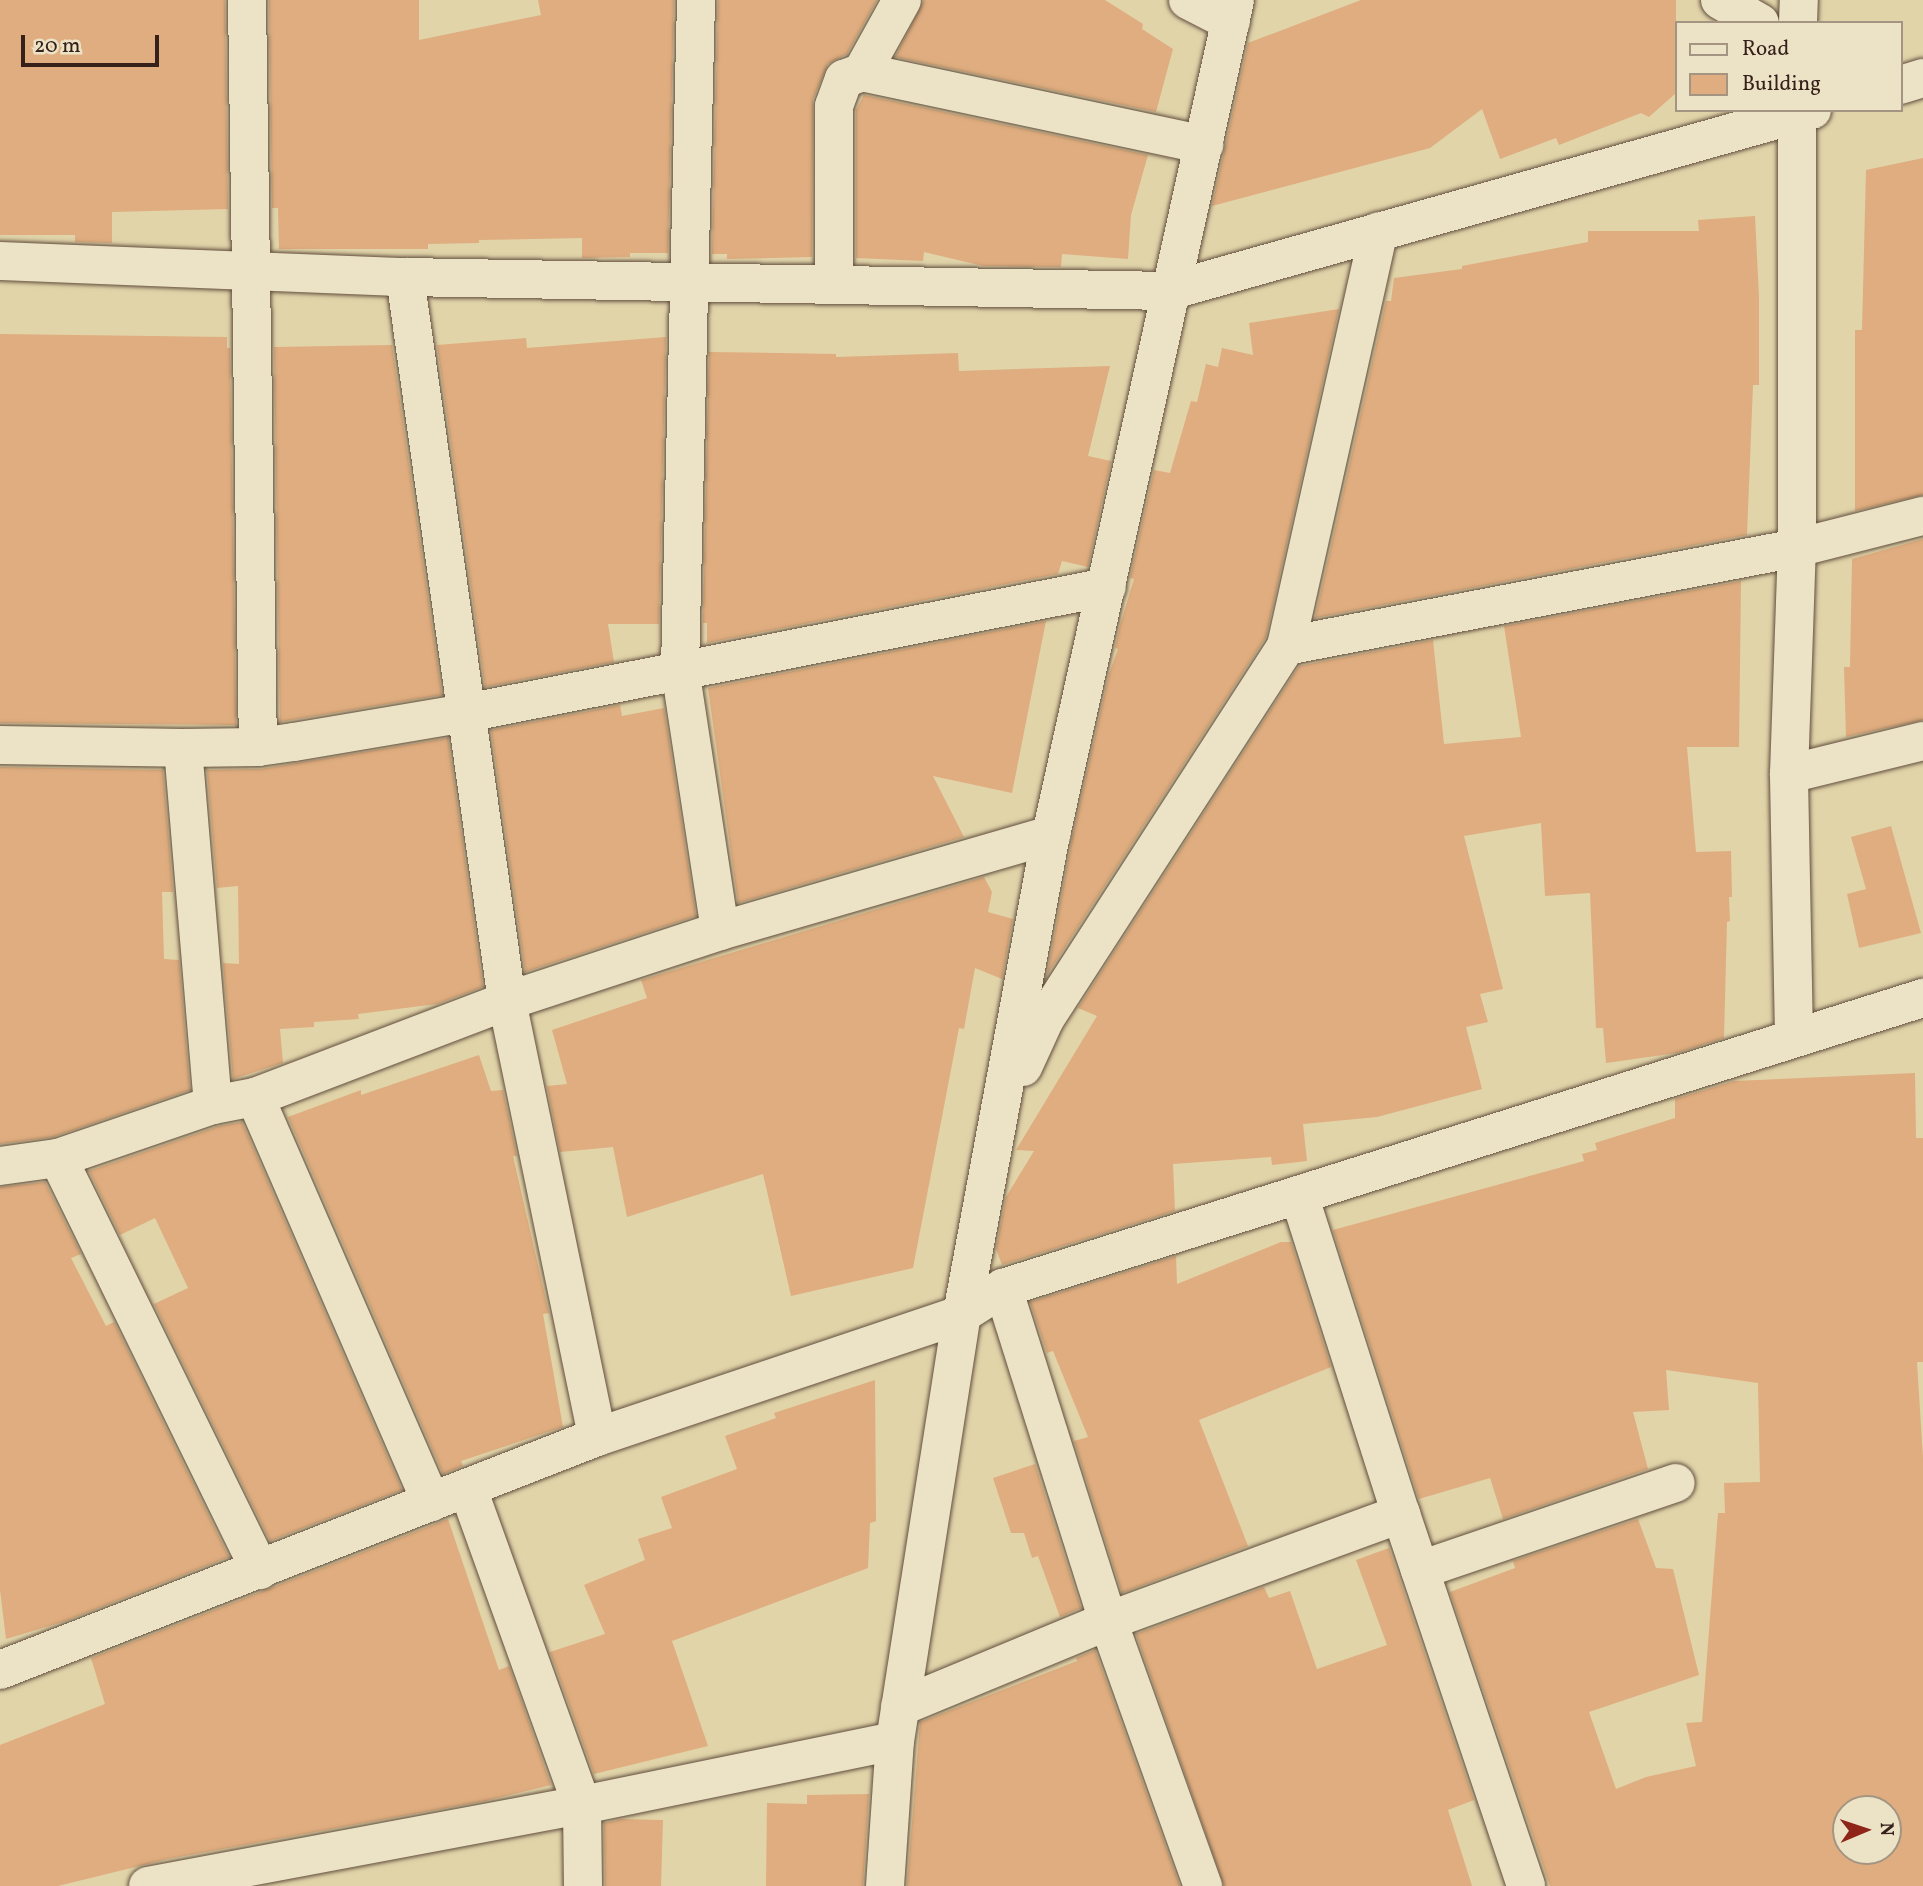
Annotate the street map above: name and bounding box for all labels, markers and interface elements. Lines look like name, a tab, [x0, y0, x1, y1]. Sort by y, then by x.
scale bar	[24, 21, 163, 65]
legend	[1674, 21, 1902, 112]
text: 20 m	[34, 32, 80, 61]
text: Road	[1742, 35, 1789, 64]
text: Building	[1742, 70, 1821, 99]
north arrow	[1832, 1795, 1902, 1865]
text: N	[1873, 1822, 1899, 1837]

